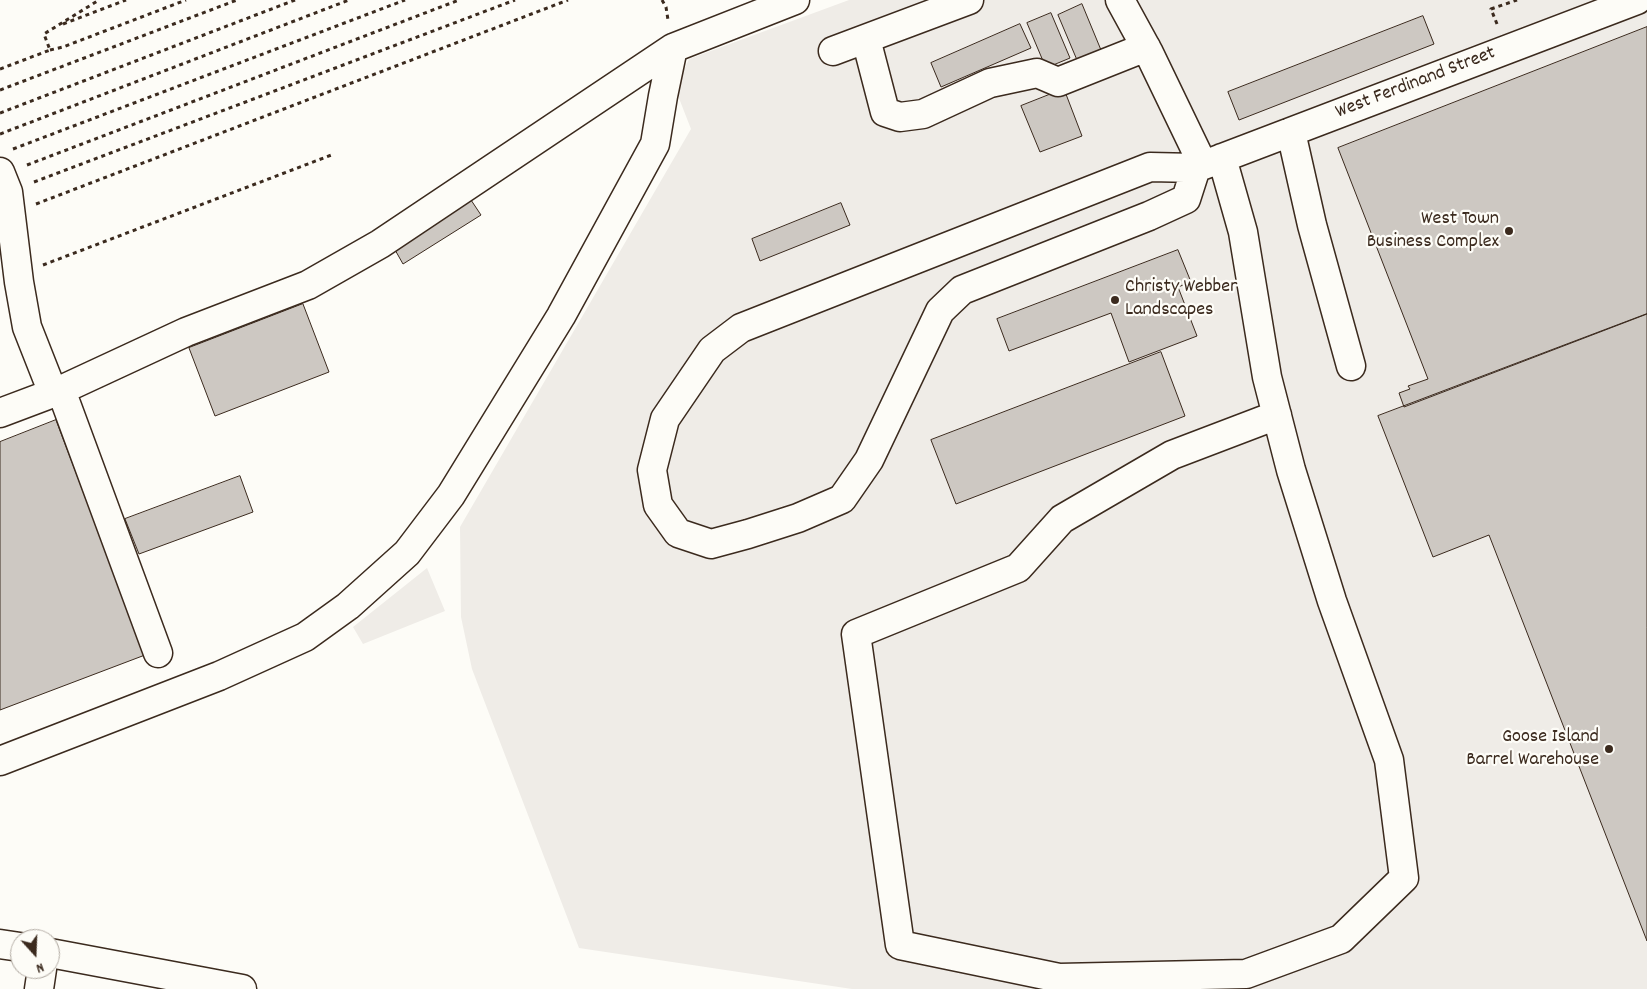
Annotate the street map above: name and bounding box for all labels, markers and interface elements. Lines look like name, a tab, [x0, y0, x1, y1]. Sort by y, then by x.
street label: West Ferdinand Street	[1333, 42, 1499, 126]
place label: West Town Business Complex	[1367, 208, 1499, 255]
marker: West Town Business Complex	[1503, 225, 1515, 237]
place label: Christy Webber Landscapes	[1125, 276, 1237, 323]
marker: Christy Webber Landscapes	[1109, 294, 1121, 306]
place label: Goose Island Barrel Warehouse	[1466, 726, 1599, 773]
marker: Goose Island Barrel Warehouse	[1603, 743, 1615, 755]
north arrow	[10, 929, 60, 979]
text: N	[33, 957, 46, 978]

